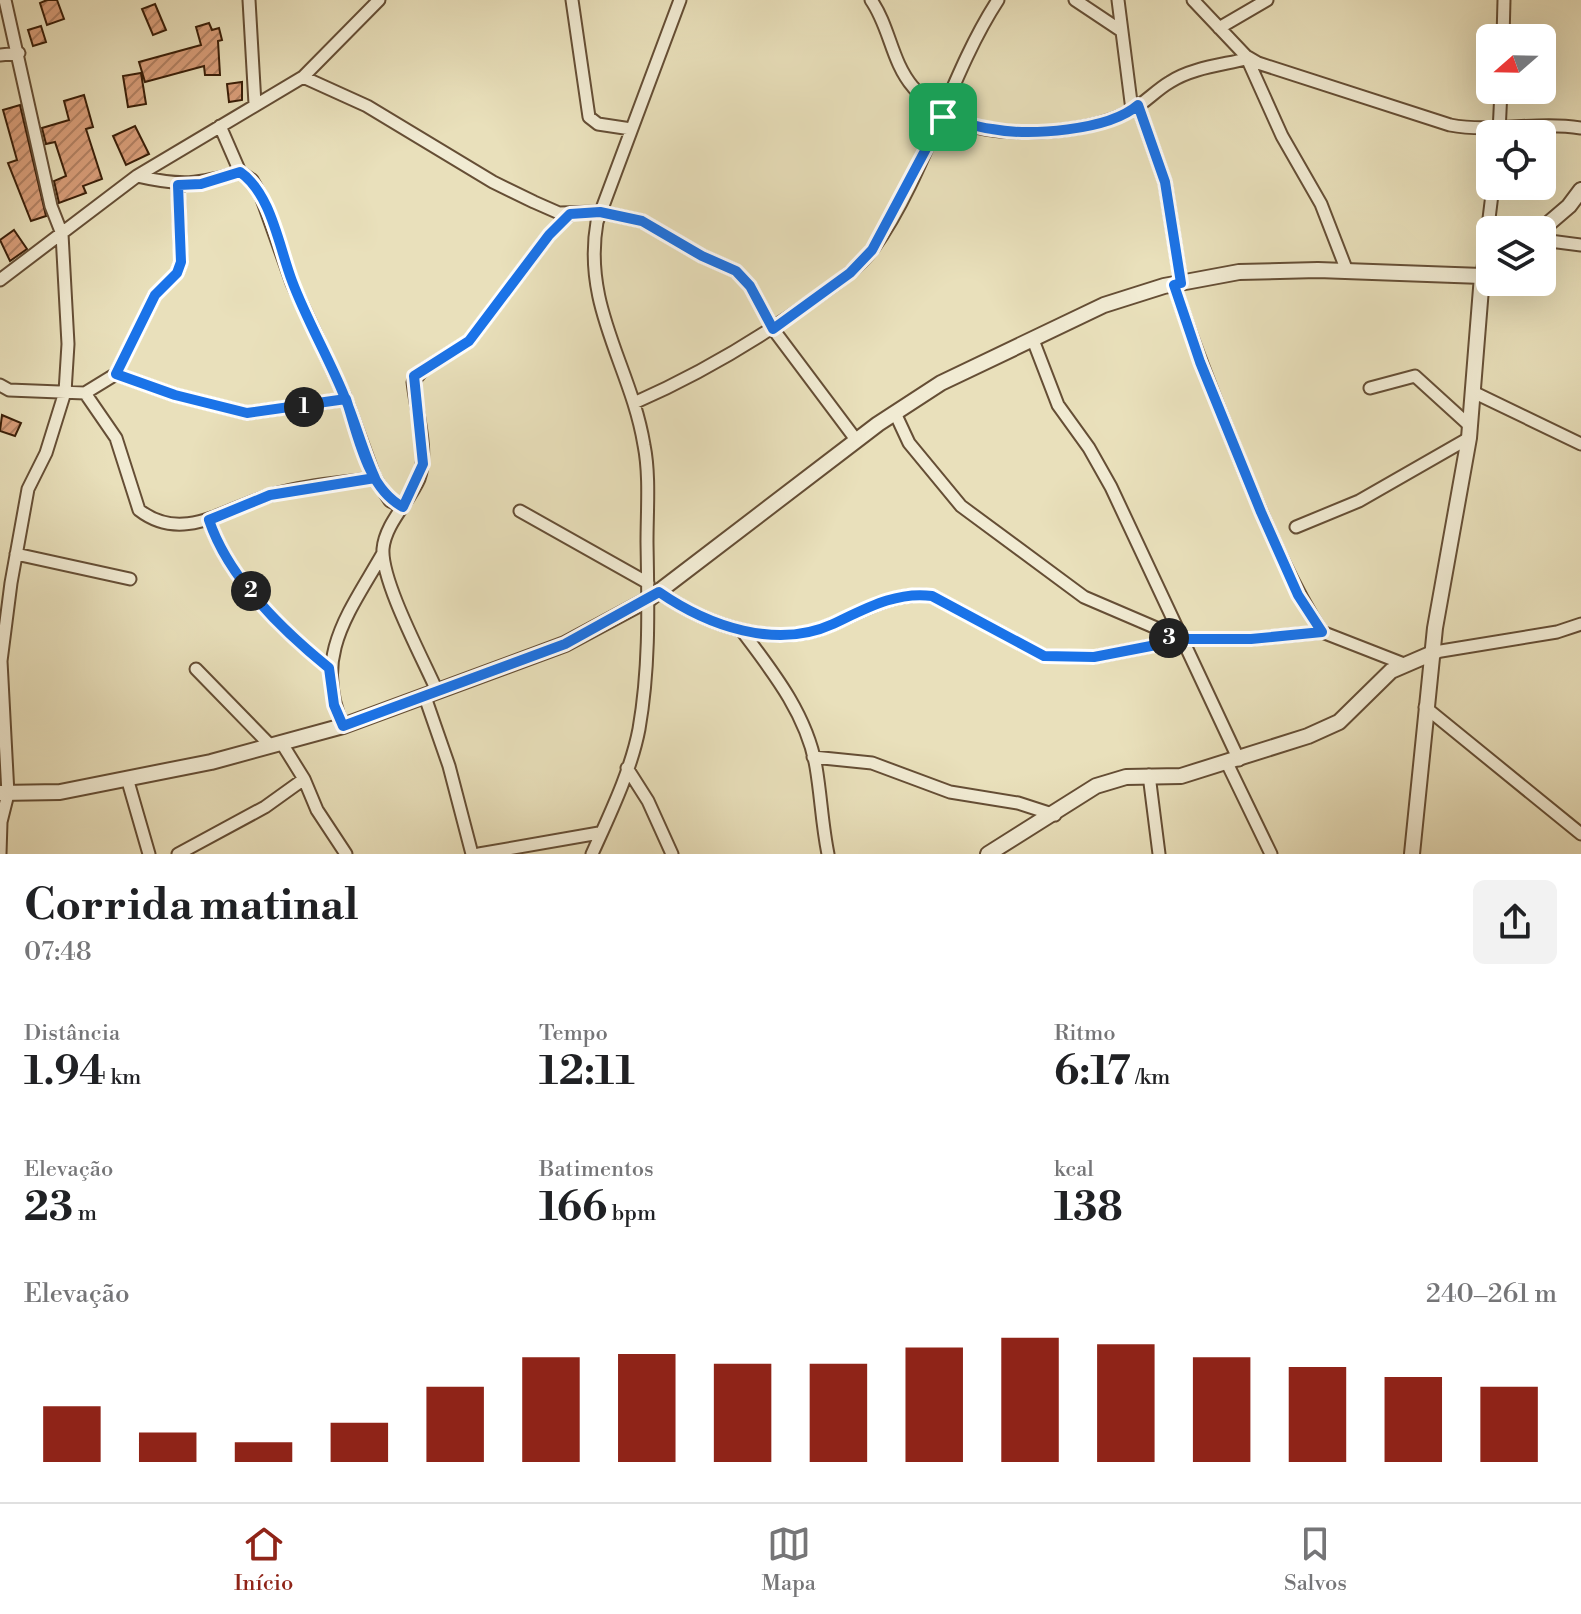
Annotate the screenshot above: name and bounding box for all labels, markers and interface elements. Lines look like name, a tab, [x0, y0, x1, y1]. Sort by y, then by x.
north arrow	[1476, 24, 1556, 104]
map controls	[1476, 24, 1556, 296]
pin	[909, 83, 977, 151]
icon: arrive	[921, 95, 965, 139]
button: locate	[1476, 120, 1556, 200]
button: layers	[1476, 216, 1556, 296]
pin: 1	[284, 387, 324, 427]
text: 1	[299, 393, 309, 420]
pin: 2	[231, 571, 271, 611]
text: 2	[244, 577, 258, 604]
pin: 3	[1149, 618, 1189, 658]
text: 3	[1162, 624, 1176, 651]
text: Corrida matinal	[24, 878, 359, 933]
button: share	[1473, 880, 1557, 964]
text: 07:48	[24, 936, 92, 968]
text: Distância	[24, 1020, 120, 1047]
text: Tempo	[539, 1020, 608, 1047]
text: Ritmo	[1054, 1020, 1116, 1047]
text: 1.94	[24, 1047, 106, 1097]
text: 12:11	[539, 1047, 635, 1097]
text: 6:17	[1054, 1047, 1131, 1097]
text: km	[106, 1064, 141, 1091]
text: /km	[1131, 1064, 1170, 1091]
text: Elevação	[24, 1156, 113, 1183]
text: Batimentos	[539, 1156, 654, 1183]
text: kcal	[1054, 1156, 1094, 1183]
text: 23	[24, 1183, 73, 1233]
text: 166	[539, 1183, 607, 1233]
text: 138	[1054, 1183, 1123, 1233]
text: m	[73, 1200, 97, 1227]
text: bpm	[607, 1200, 656, 1227]
text: Elevação	[24, 1278, 130, 1310]
text: 240–261 m	[1426, 1278, 1557, 1310]
tab: Início	[234, 1522, 293, 1597]
tab: Mapa	[762, 1522, 816, 1597]
tab: Salvos	[1284, 1522, 1347, 1597]

